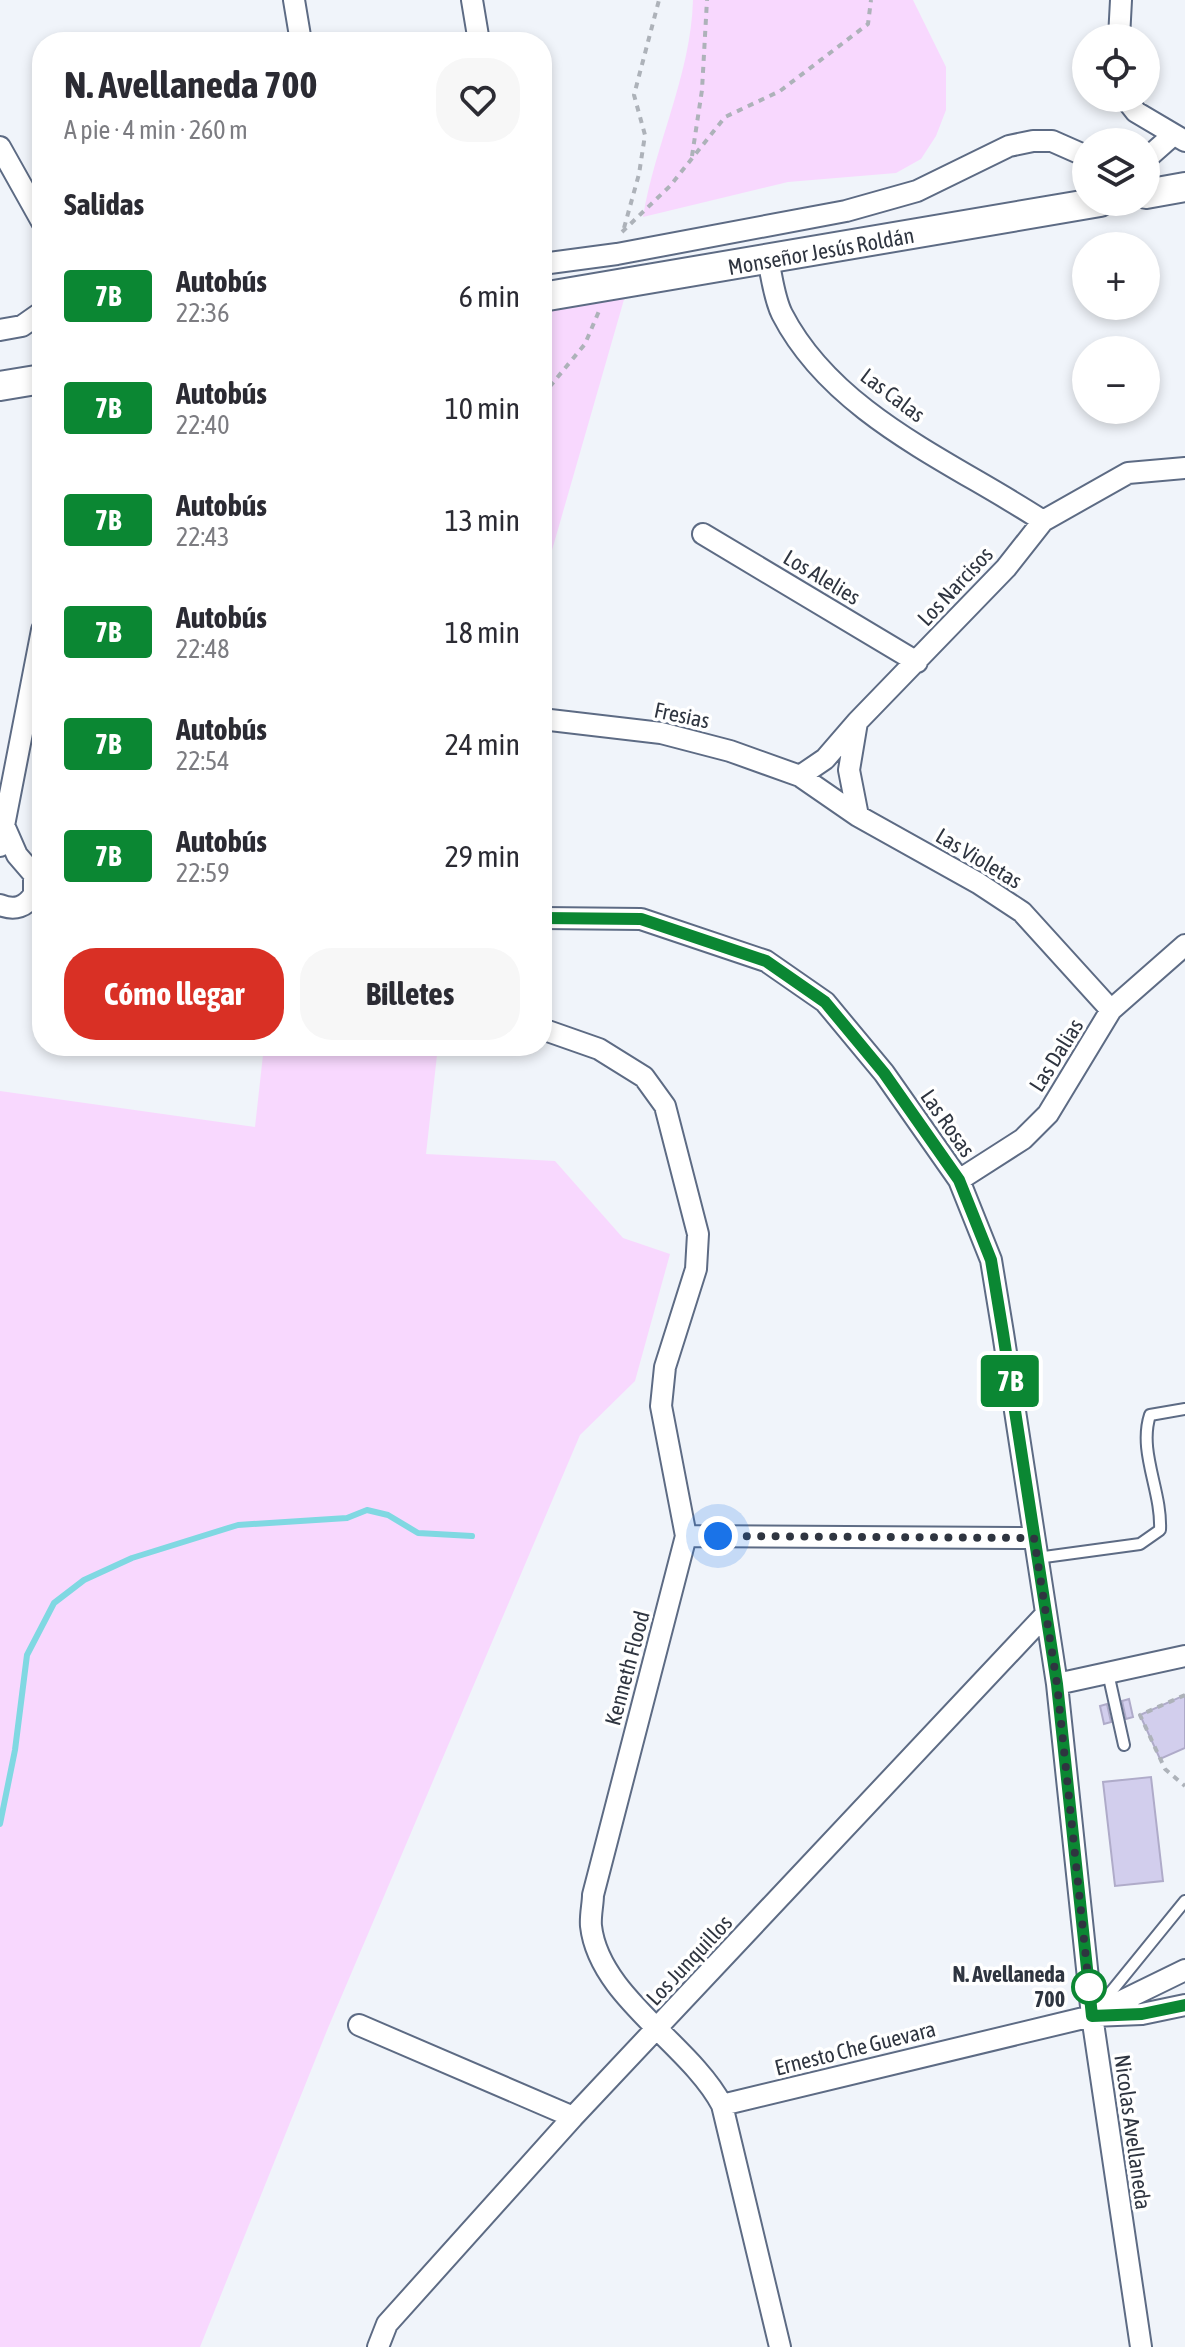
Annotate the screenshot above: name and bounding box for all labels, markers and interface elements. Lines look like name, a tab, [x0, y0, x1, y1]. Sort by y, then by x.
map controls	[1072, 24, 1160, 424]
button: locate	[1072, 24, 1160, 112]
button: heart	[436, 58, 520, 142]
text: N. Avellaneda 700	[64, 63, 317, 106]
text: A pie · 4 min · 260 m	[64, 115, 248, 145]
button: layers	[1072, 128, 1160, 216]
text: Salidas	[64, 187, 144, 221]
street label: Monseñor Jesús Roldán	[726, 222, 916, 280]
button: +	[1072, 232, 1160, 320]
text: Autobús	[176, 264, 267, 298]
text: 6 min	[459, 279, 520, 313]
text: 7B	[95, 280, 121, 312]
text: 22:36	[176, 298, 230, 328]
button: −	[1072, 336, 1160, 424]
street label: Las Calas	[856, 363, 930, 428]
text: Autobús	[176, 376, 267, 410]
text: 10 min	[445, 391, 520, 425]
text: 7B	[95, 392, 121, 424]
text: 22:40	[176, 410, 230, 440]
text: Autobús	[176, 488, 267, 522]
text: 13 min	[445, 503, 520, 537]
text: 7B	[95, 504, 121, 536]
text: 22:43	[176, 522, 230, 552]
street label: Los Narcisos	[912, 541, 998, 631]
street label: Los Alelies	[779, 544, 865, 610]
text: Autobús	[176, 600, 267, 634]
text: 18 min	[445, 615, 520, 649]
text: 7B	[95, 616, 121, 648]
text: 22:48	[176, 634, 230, 664]
street label: Fresias	[652, 696, 712, 734]
text: Autobús	[176, 712, 267, 746]
text: 24 min	[445, 727, 520, 761]
text: 7B	[95, 728, 121, 760]
text: 22:54	[176, 746, 230, 776]
street label: Las Violetas	[931, 822, 1027, 894]
text: Autobús	[176, 824, 267, 858]
text: 29 min	[445, 839, 520, 873]
text: 7B	[95, 840, 121, 872]
text: 22:59	[176, 858, 230, 888]
button: Cómo llegar	[64, 948, 284, 1040]
button: Billetes	[300, 948, 520, 1040]
street label: Las Dalias	[1024, 1014, 1089, 1096]
street label: Las Rosas	[915, 1084, 981, 1162]
line badge: 7B	[974, 1355, 1046, 1407]
text: 7B	[997, 1365, 1023, 1397]
your location	[698, 1516, 738, 1556]
street label: Kenneth Flood	[599, 1608, 655, 1728]
street label: Los Junquillos	[641, 1909, 737, 2010]
place label: N. Avellaneda 700	[952, 1961, 1065, 2012]
marker: N. Avellaneda 700	[1072, 1970, 1106, 2004]
street label: Ernesto Che Guevara	[772, 2015, 938, 2081]
street label: Nicolas Avellaneda	[1109, 2053, 1157, 2211]

